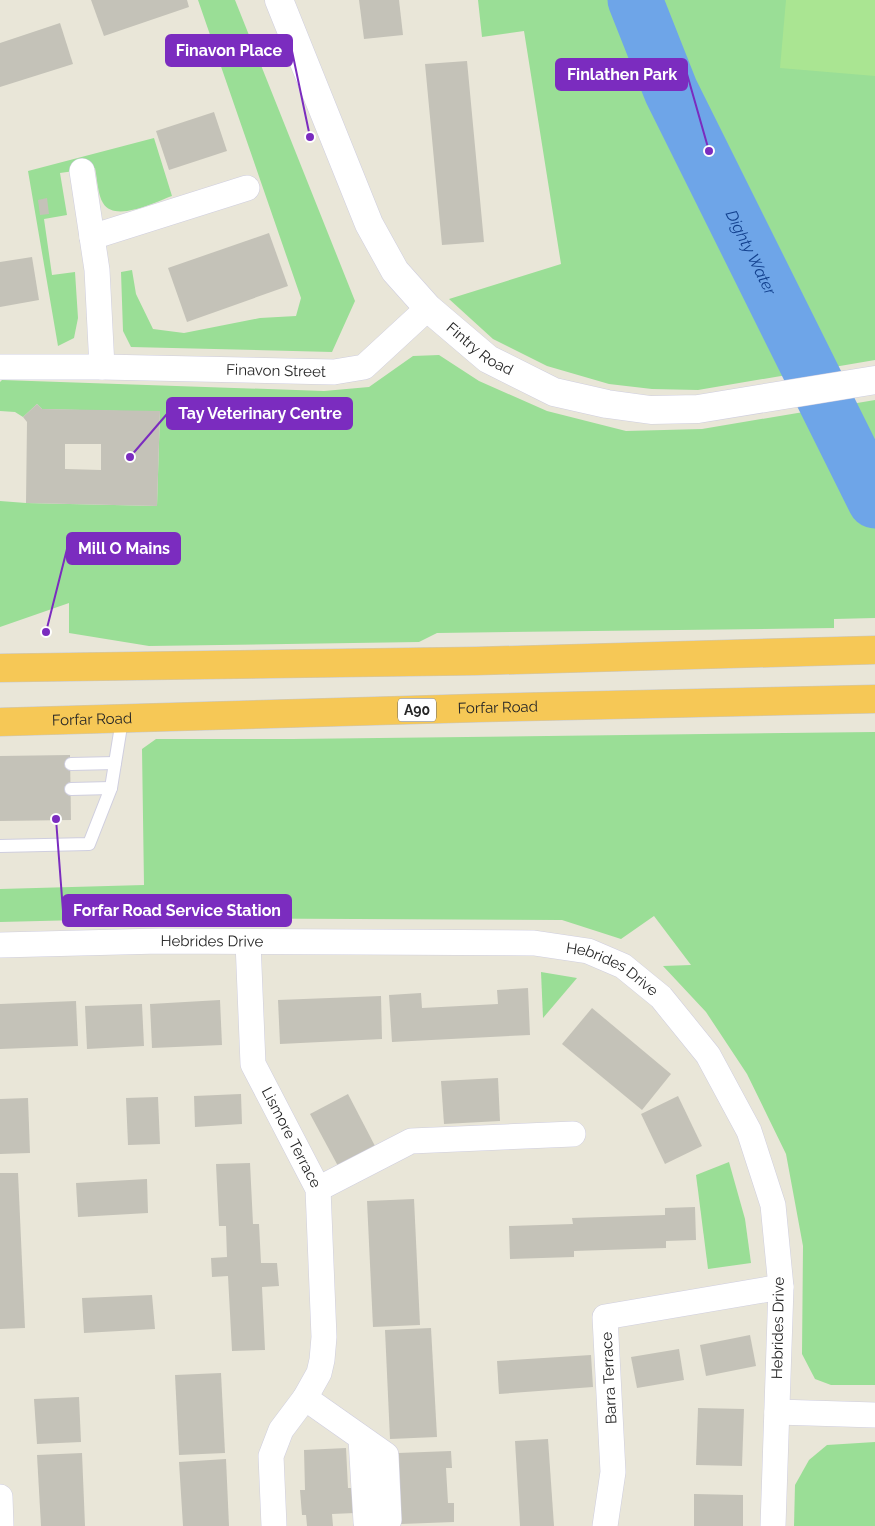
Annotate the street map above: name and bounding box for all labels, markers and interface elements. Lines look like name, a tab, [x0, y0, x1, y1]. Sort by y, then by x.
callout: Finavon Place	[166, 35, 292, 66]
text: Finavon Place	[176, 41, 283, 60]
callout: Finlathen Park	[556, 59, 687, 90]
text: Finlathen Park	[567, 65, 677, 84]
water label: Dighty Water	[722, 207, 781, 298]
street label: Fintry Road	[443, 319, 516, 379]
street label: Finavon Street	[226, 361, 326, 381]
callout: Tay Veterinary Centre	[167, 398, 352, 429]
text: Tay Veterinary Centre	[178, 404, 342, 423]
callout: Mill O Mains	[67, 533, 180, 564]
text: Mill O Mains	[78, 539, 170, 558]
road number: A90	[398, 698, 436, 722]
street label: Forfar Road	[457, 698, 538, 718]
street label: Forfar Road	[51, 709, 132, 729]
callout: Forfar Road Service Station	[63, 895, 291, 926]
text: Forfar Road Service Station	[73, 901, 281, 920]
street label: Hebrides Drive	[161, 932, 264, 951]
street label: Hebrides Drive	[565, 939, 662, 1000]
street label: Lismore Terrace	[258, 1084, 325, 1191]
street label: Hebrides Drive	[768, 1276, 788, 1379]
street label: Barra Terrace	[598, 1331, 620, 1424]

